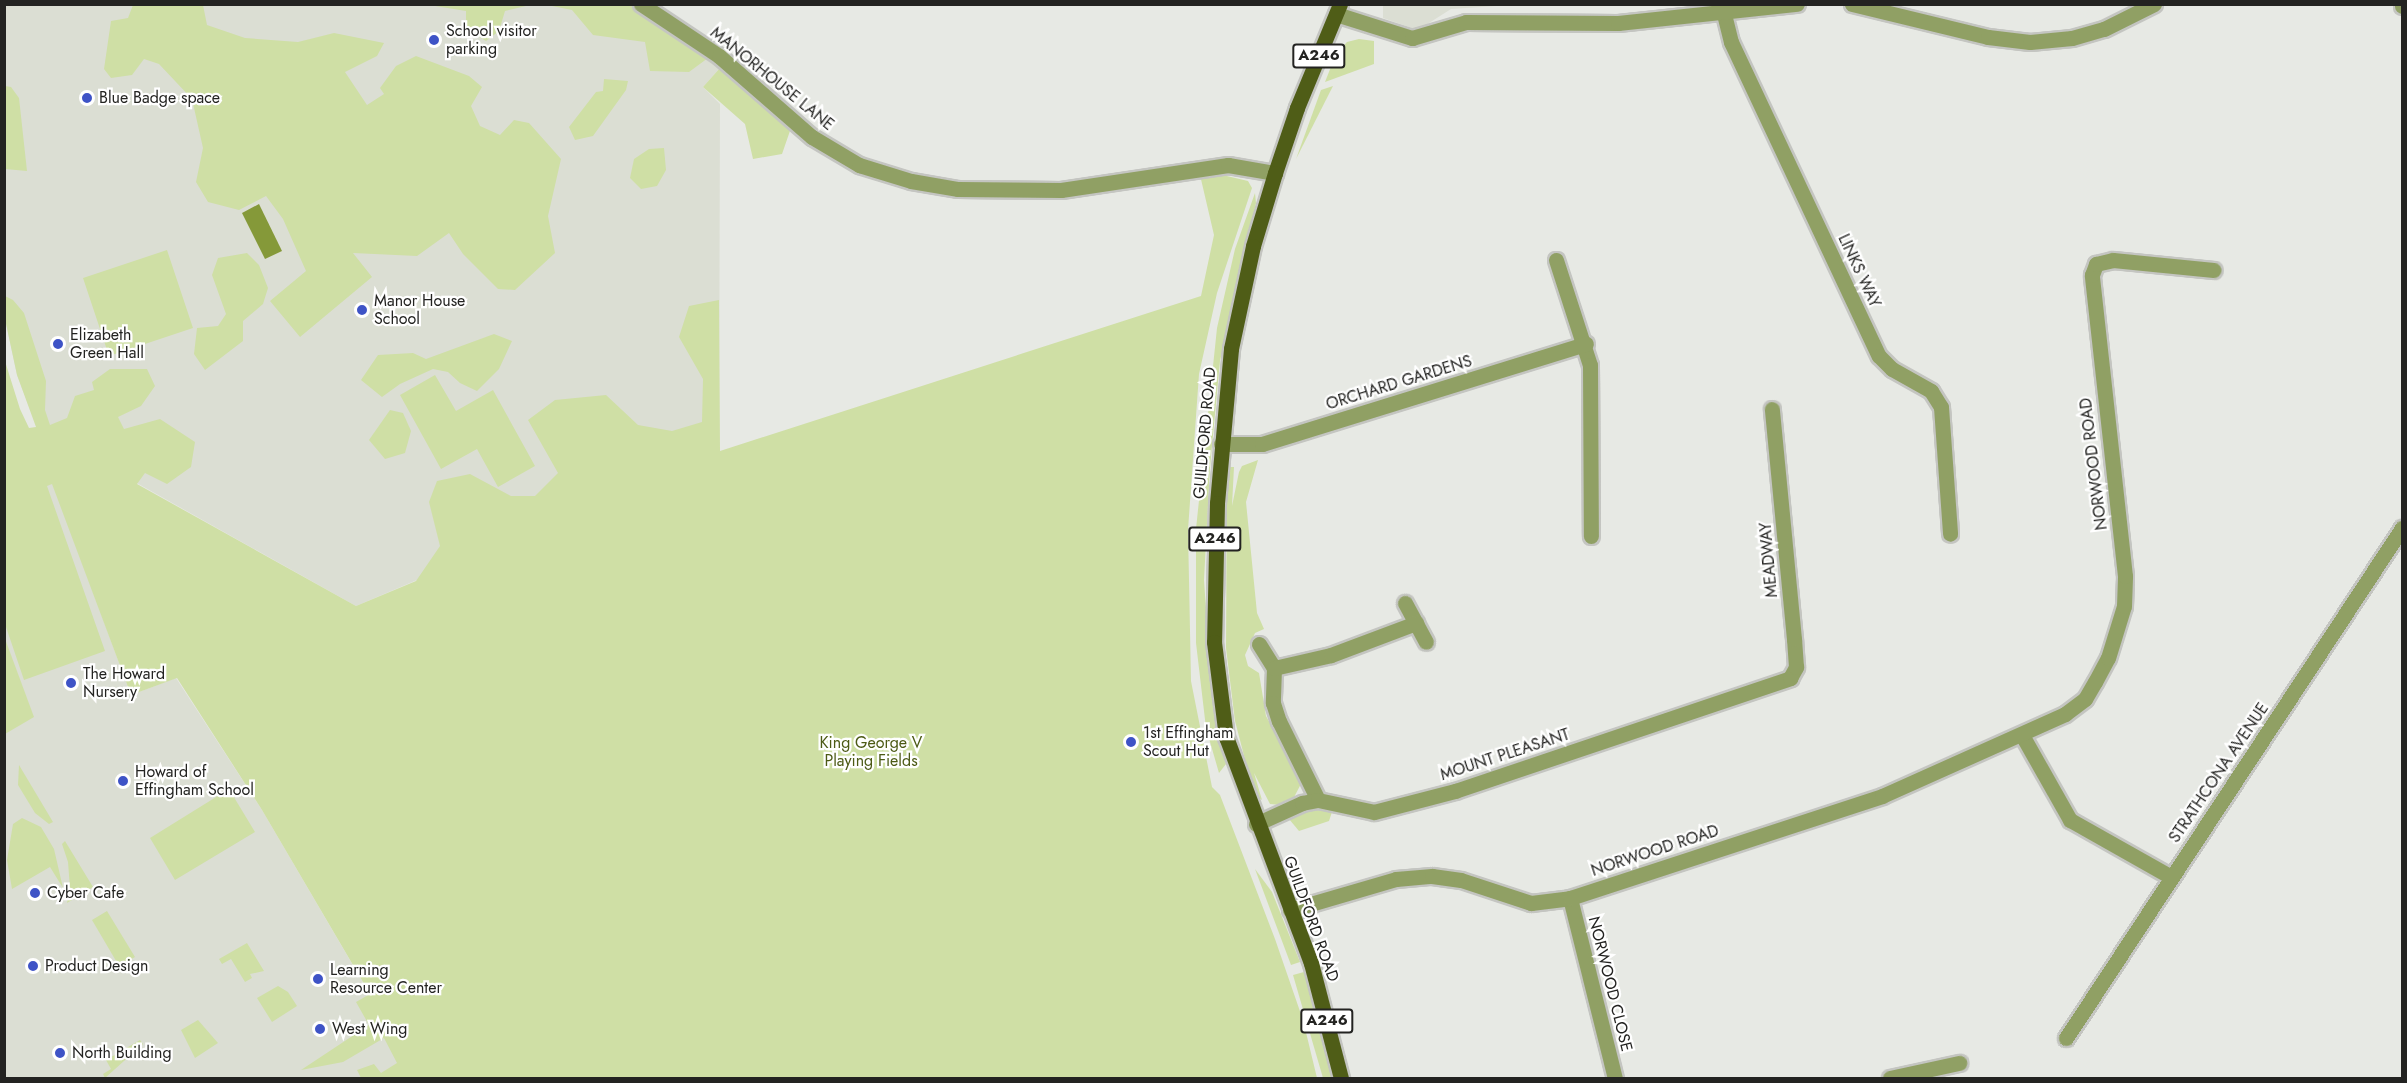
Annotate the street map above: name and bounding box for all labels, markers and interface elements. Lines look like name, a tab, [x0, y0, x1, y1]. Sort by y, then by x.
place label: School visitor parking	[446, 21, 537, 59]
street label: MANORHOUSE LANE	[706, 23, 838, 135]
marker: School visitor parking	[427, 33, 441, 47]
road number: A246	[1292, 44, 1346, 68]
place label: Blue Badge space	[99, 88, 220, 108]
marker: Blue Badge space	[80, 91, 94, 105]
street label: LINKS WAY	[1834, 231, 1884, 311]
place label: Manor House School	[374, 291, 465, 329]
marker: Manor House School	[355, 303, 369, 317]
place label: Elizabeth Green Hall	[70, 325, 144, 363]
marker: Elizabeth Green Hall	[51, 337, 65, 351]
street label: ORCHARD GARDENS	[1324, 352, 1474, 414]
street label: GUILDFORD ROAD	[1190, 366, 1220, 500]
street label: NORWOOD ROAD	[2076, 397, 2112, 531]
street label: MEADWAY	[1756, 522, 1782, 598]
road number: A246	[1188, 527, 1242, 551]
place label: The Howard Nursery	[83, 664, 165, 702]
marker: The Howard Nursery	[64, 676, 78, 690]
street label: STRATHCONA AVENUE	[2165, 699, 2273, 847]
place label: 1st Effingham Scout Hut	[1143, 723, 1233, 761]
street label: MOUNT PLEASANT	[1438, 725, 1572, 785]
park label: King George V Playing Fields	[820, 733, 922, 771]
marker: 1st Effingham Scout Hut	[1124, 735, 1138, 749]
place label: Howard of Effingham School	[135, 762, 254, 800]
marker: Howard of Effingham School	[116, 774, 130, 788]
street label: NORWOOD ROAD	[1589, 821, 1721, 881]
street label: GUILDFORD ROAD	[1279, 854, 1343, 984]
place label: Cyber Cafe	[47, 883, 124, 903]
marker: Cyber Cafe	[28, 886, 42, 900]
street label: NORWOOD CLOSE	[1584, 915, 1636, 1053]
place label: Product Design	[45, 956, 148, 976]
marker: Product Design	[26, 959, 40, 973]
place label: Learning Resource Center	[330, 960, 442, 998]
marker: Learning Resource Center	[311, 972, 325, 986]
road number: A246	[1300, 1009, 1354, 1033]
place label: West Wing	[332, 1019, 407, 1039]
marker: West Wing	[313, 1022, 327, 1036]
place label: North Building	[72, 1043, 172, 1063]
marker: North Building	[53, 1046, 67, 1060]

